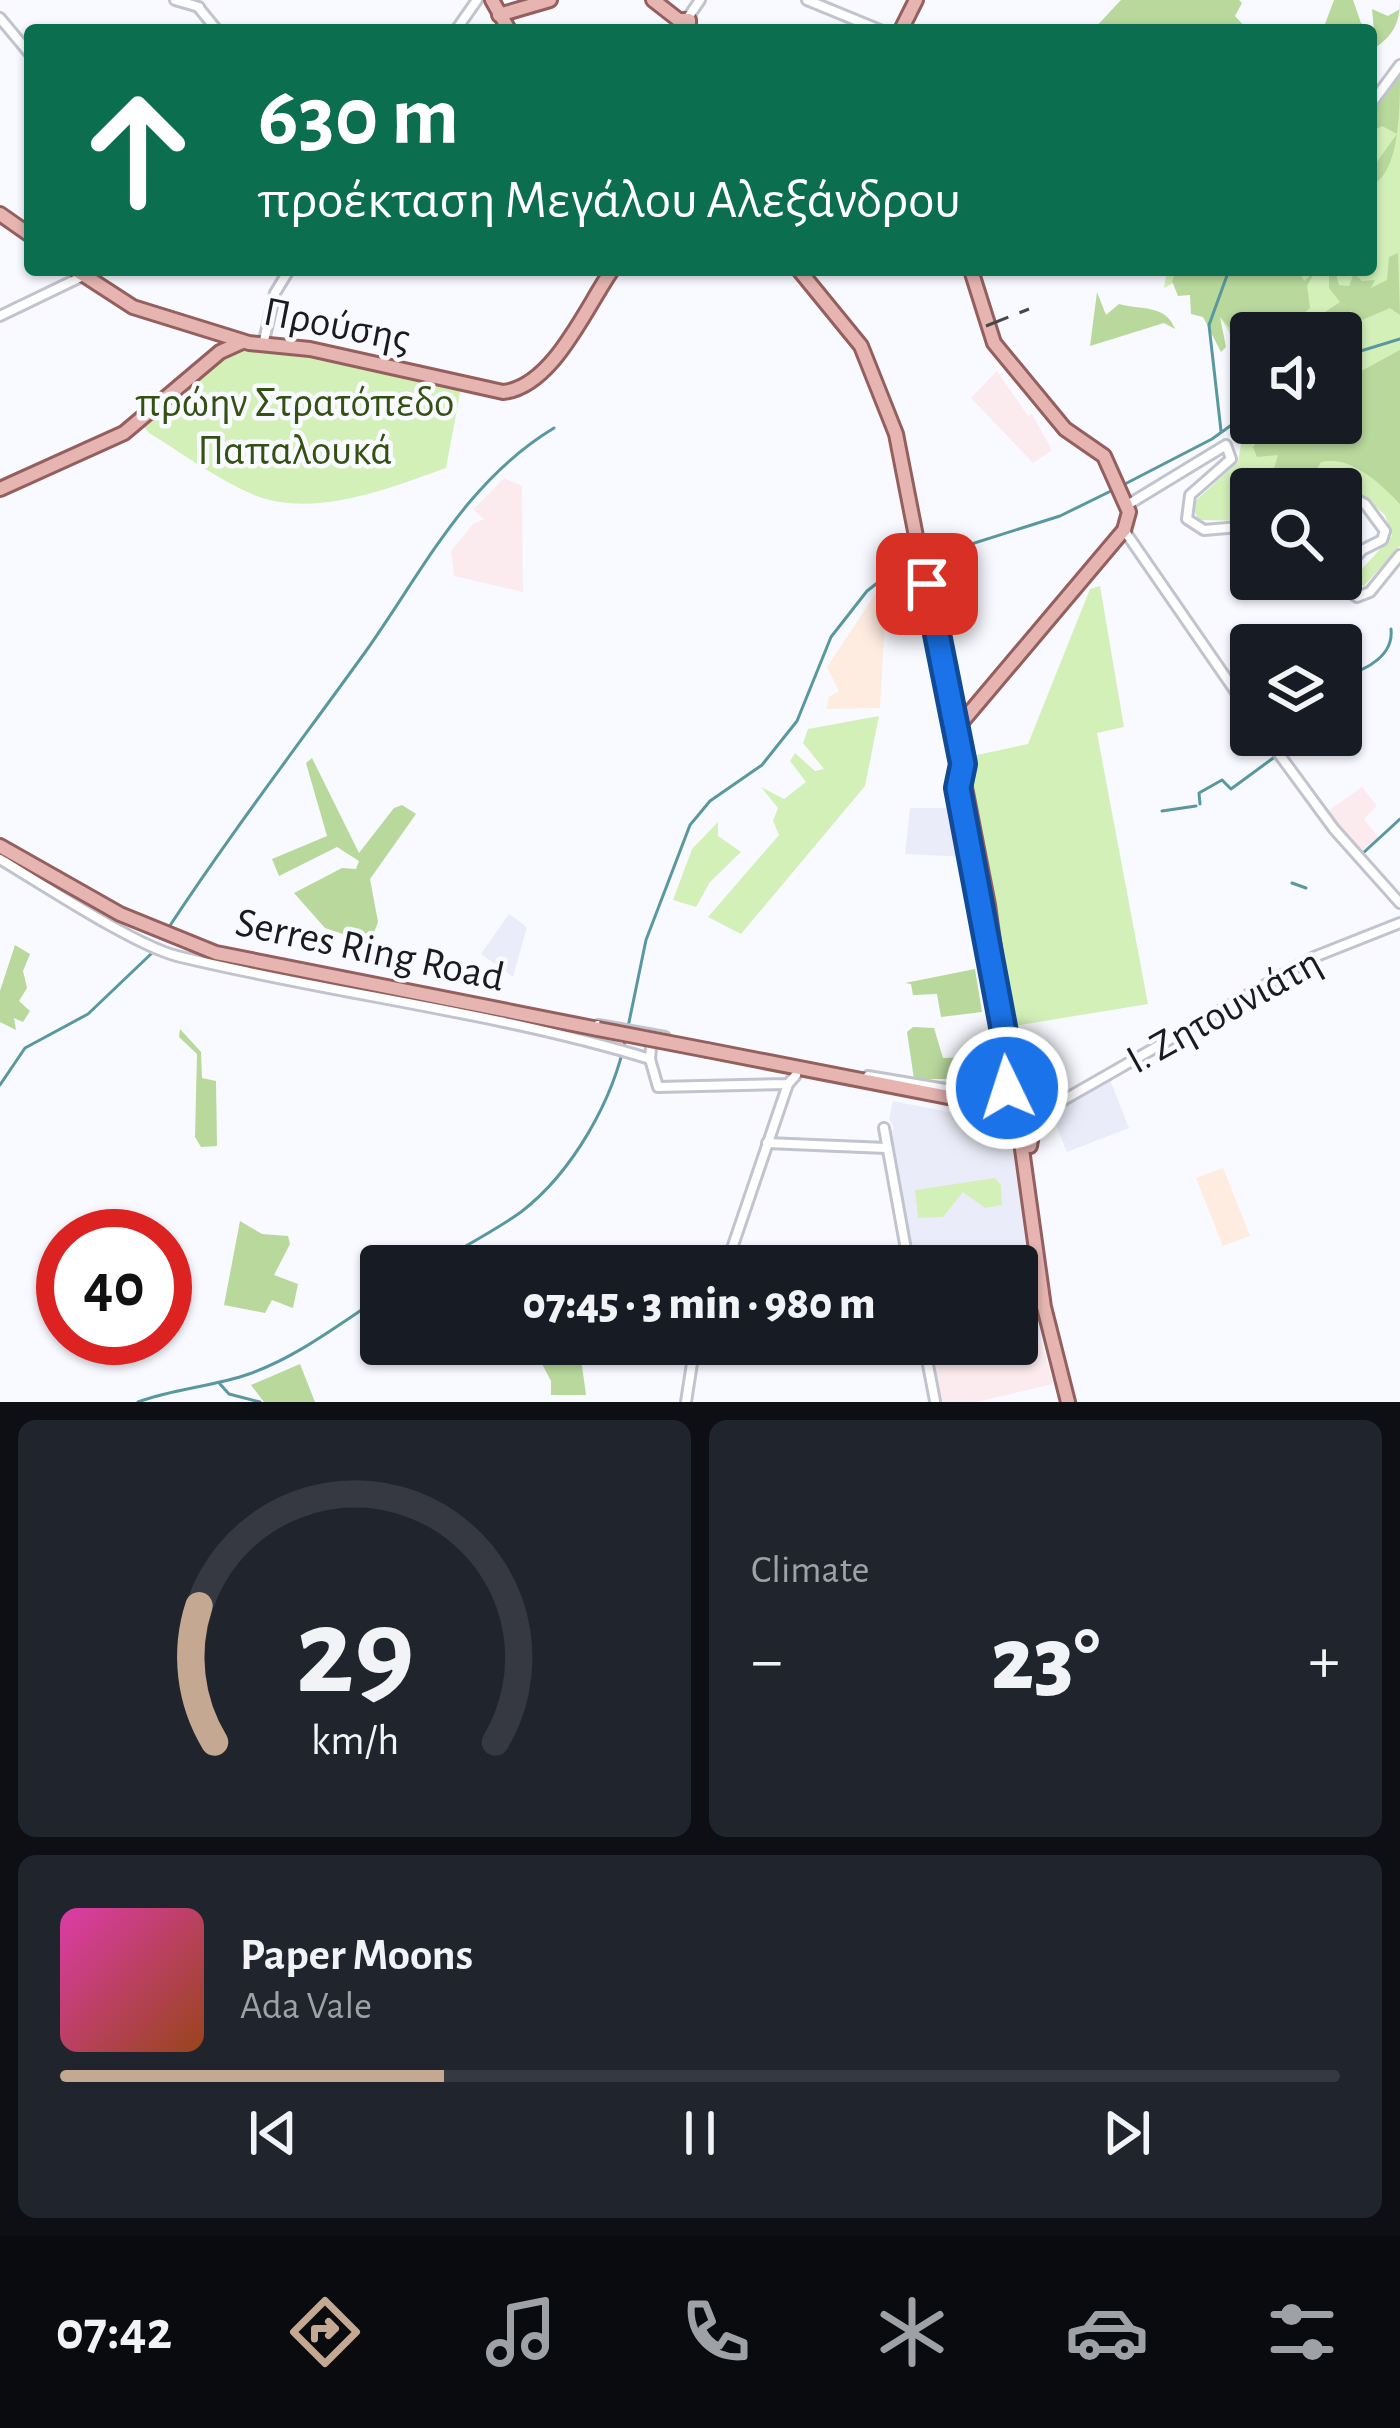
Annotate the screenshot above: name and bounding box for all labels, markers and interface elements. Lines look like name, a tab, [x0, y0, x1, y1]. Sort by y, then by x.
icon: ahead	[60, 72, 216, 228]
text: 630 m	[258, 76, 459, 160]
text: προέκταση Μεγάλου Αλεξάνδρου	[258, 174, 961, 228]
street label: Προύσης	[260, 290, 414, 360]
map controls	[1230, 312, 1362, 756]
button: sound	[1230, 312, 1362, 444]
park label: πρώην Στρατόπεδο Παπαλουκά	[135, 382, 454, 472]
button: search	[1230, 468, 1362, 600]
pin	[876, 533, 978, 635]
icon: arrive	[894, 551, 960, 617]
button: layers	[1230, 624, 1362, 756]
street label: Serres Ring Road	[232, 901, 508, 999]
street label: Ι. Ζητουνιάτη	[1120, 941, 1328, 1081]
position arrow	[944, 1025, 1070, 1151]
speed limit sign: 40	[36, 1209, 192, 1365]
text: 07:45 · 3 min · 980 m	[523, 1282, 875, 1327]
text: Climate	[751, 1551, 869, 1590]
text: 29	[295, 1591, 414, 1716]
text: 23°	[991, 1616, 1100, 1706]
text: −	[751, 1628, 783, 1694]
text: +	[1308, 1628, 1340, 1694]
text: km/h	[310, 1719, 399, 1762]
text: Paper Moons	[240, 1933, 473, 1978]
text: Ada Vale	[240, 1987, 372, 2026]
icon: previous	[240, 2100, 306, 2166]
icon: pause	[667, 2100, 733, 2166]
icon: next	[1094, 2100, 1160, 2166]
icon: directions	[283, 2290, 367, 2374]
icon: music	[479, 2290, 563, 2374]
icon: phone	[674, 2290, 758, 2374]
icon: climate	[870, 2290, 954, 2374]
icon: car	[1065, 2290, 1149, 2374]
icon: filters	[1260, 2290, 1344, 2374]
text: 07:42	[56, 2305, 172, 2359]

